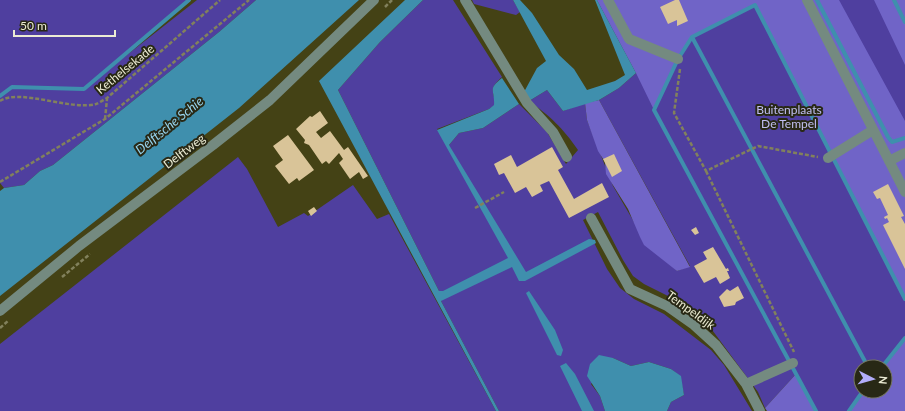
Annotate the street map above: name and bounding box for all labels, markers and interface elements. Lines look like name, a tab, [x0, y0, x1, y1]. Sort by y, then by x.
scale bar	[14, 12, 115, 38]
text: 50 m	[20, 18, 47, 33]
street label: Kethelsekade	[93, 41, 157, 97]
water label: Delftsche Schie	[132, 93, 206, 157]
park label: Buitenplaats De Tempel	[756, 102, 822, 131]
street label: Delftweg	[160, 130, 208, 172]
street label: Tempeldijk	[664, 287, 719, 333]
north arrow	[853, 359, 893, 399]
text: N	[877, 375, 890, 385]

